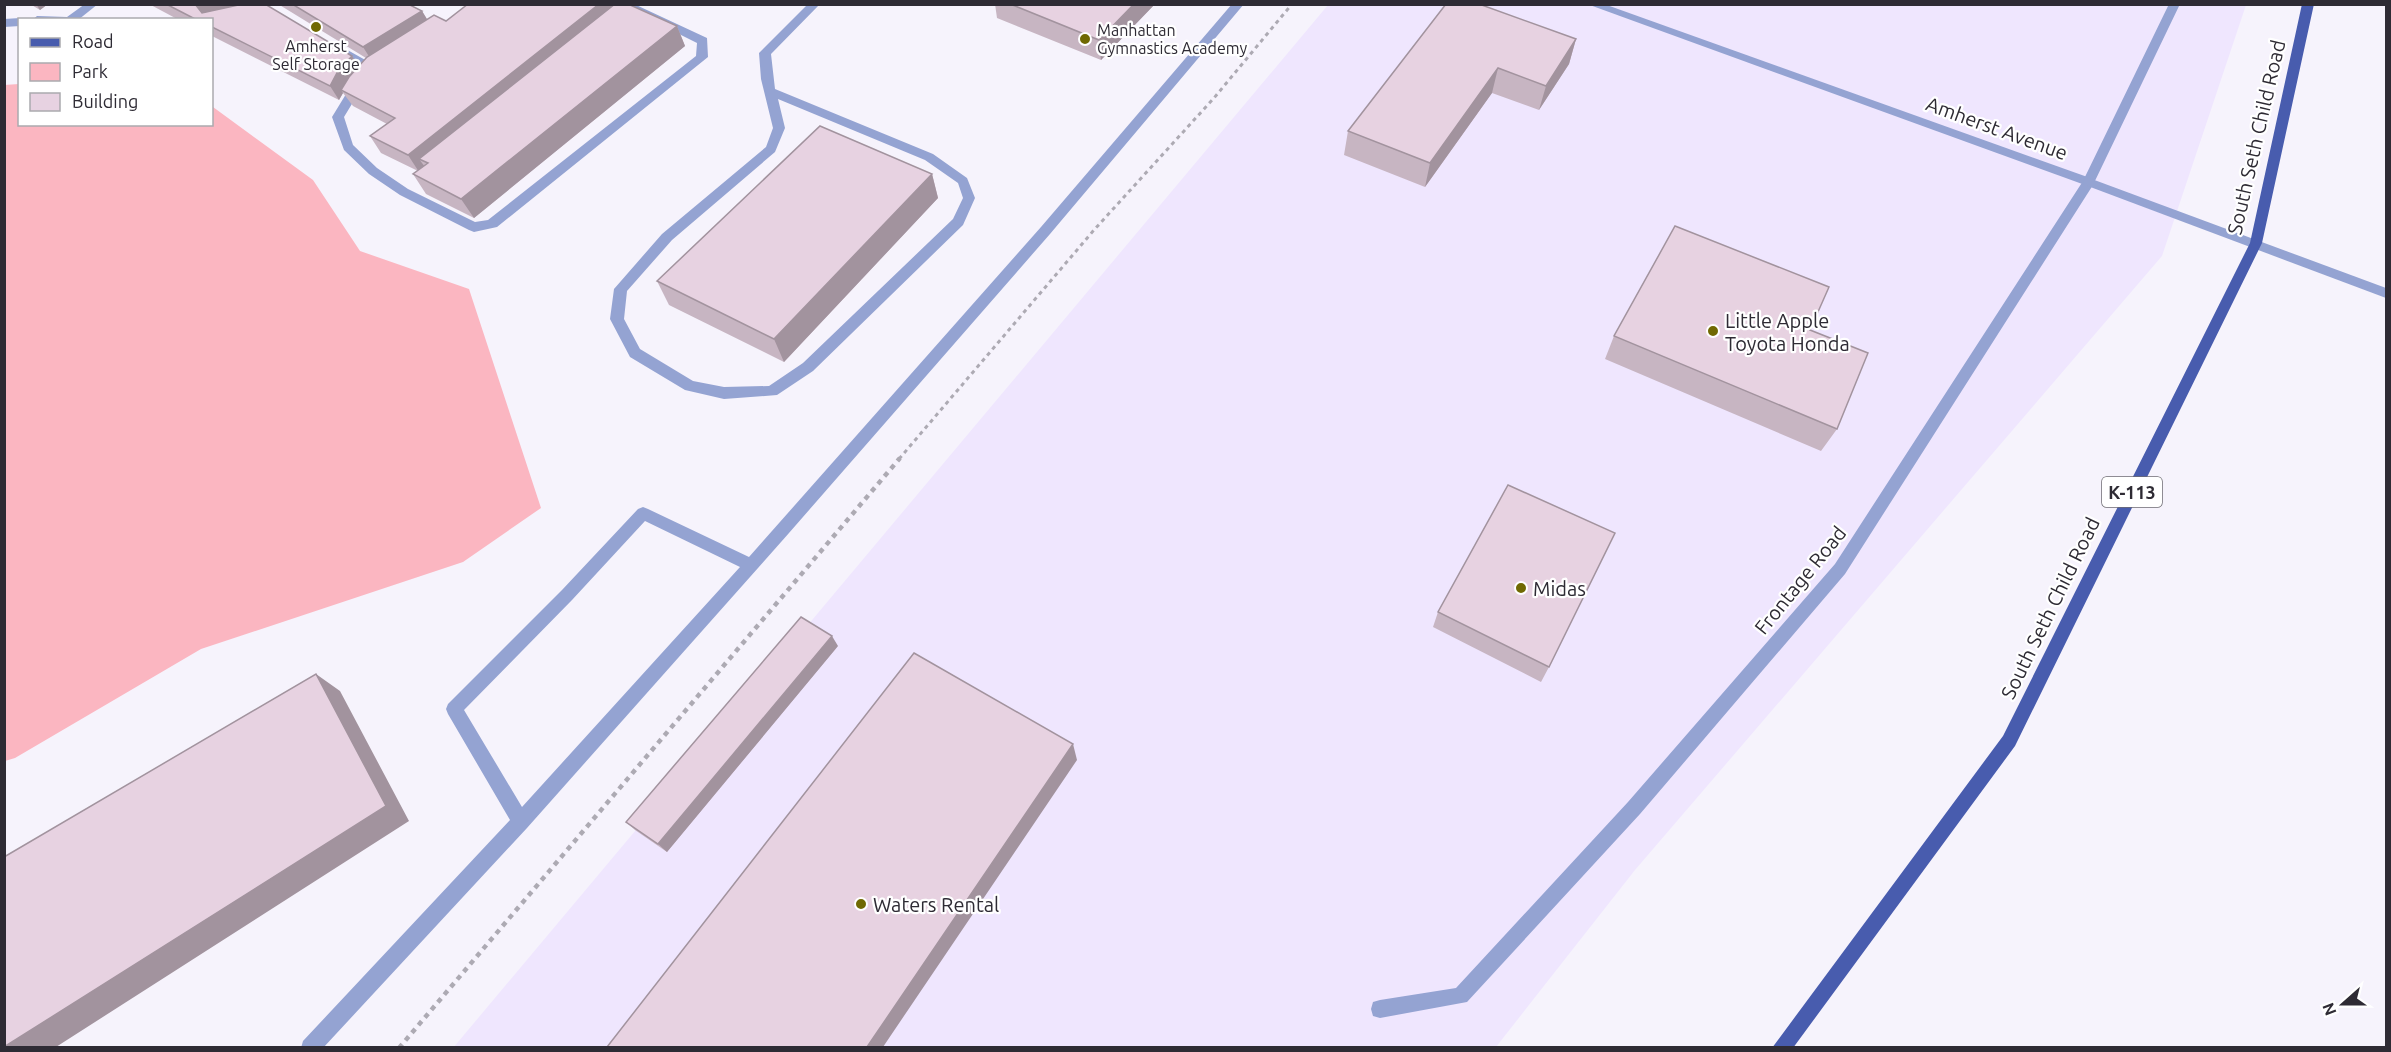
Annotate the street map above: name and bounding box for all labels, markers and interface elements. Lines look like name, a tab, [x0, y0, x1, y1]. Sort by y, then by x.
legend	[18, 18, 213, 126]
marker: Amherst Self Storage	[309, 20, 323, 34]
place label: Manhattan Gymnastics Academy	[1097, 21, 1248, 57]
text: Road	[72, 31, 114, 51]
marker: Manhattan Gymnastics Academy	[1078, 32, 1092, 46]
place label: Amherst Self Storage	[272, 37, 360, 73]
street label: South Seth Child Road	[2222, 37, 2290, 237]
text: Park	[72, 61, 108, 81]
text: Building	[72, 91, 138, 111]
street label: Amherst Avenue	[1923, 92, 2071, 164]
place label: Little Apple Toyota Honda	[1725, 309, 1850, 355]
marker: Little Apple Toyota Honda	[1706, 324, 1720, 338]
road number: K-113	[2102, 477, 2162, 507]
street label: South Seth Child Road	[1996, 514, 2104, 702]
street label: Frontage Road	[1749, 521, 1851, 639]
place label: Midas	[1533, 577, 1586, 600]
marker: Midas	[1514, 581, 1528, 595]
place label: Waters Rental	[873, 893, 999, 916]
marker: Waters Rental	[854, 897, 868, 911]
north arrow	[2313, 974, 2373, 1034]
text: N	[2318, 1001, 2340, 1018]

